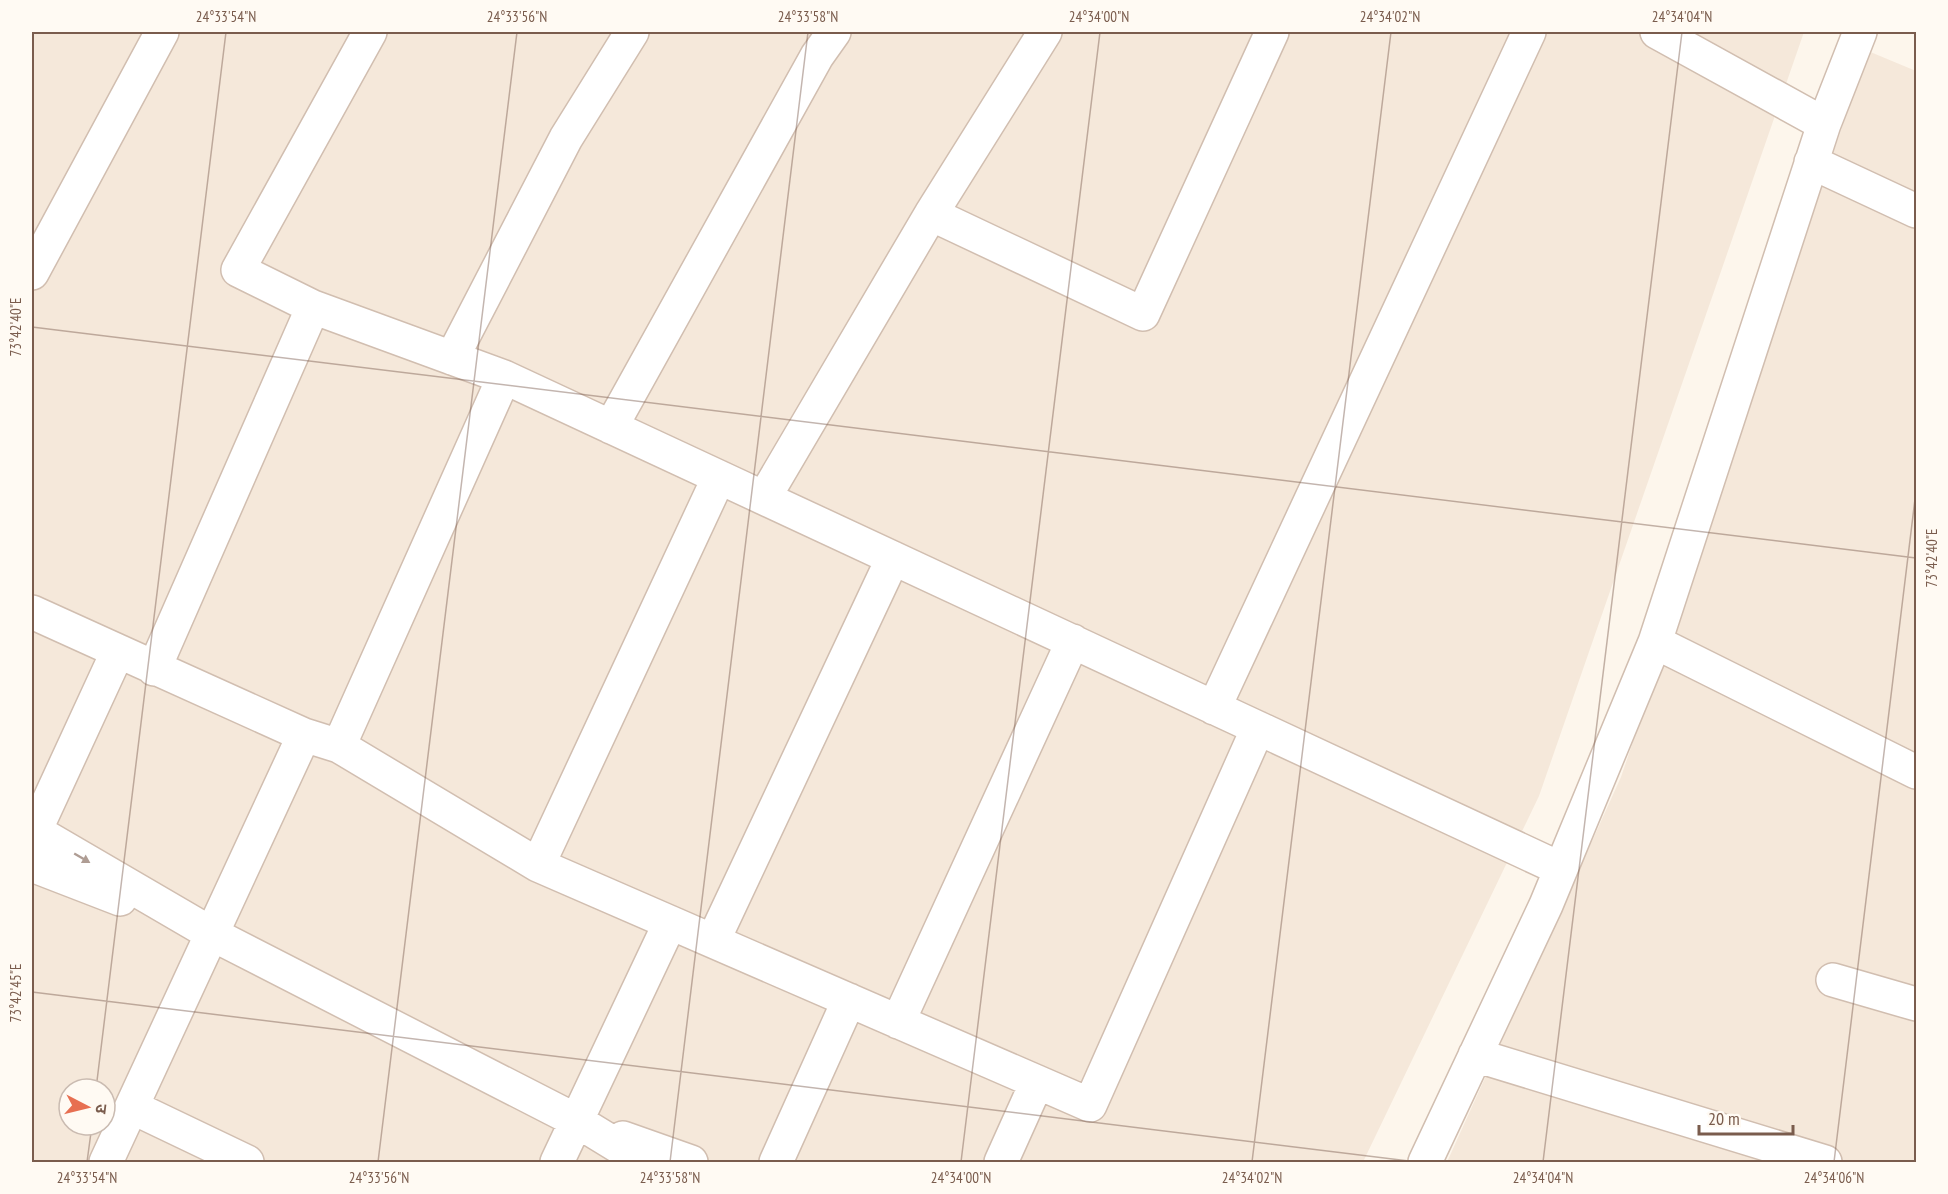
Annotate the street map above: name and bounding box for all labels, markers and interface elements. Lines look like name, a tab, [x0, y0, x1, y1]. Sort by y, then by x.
text: 24°33'54"N	[196, 7, 256, 26]
text: 24°33'56"N	[487, 7, 547, 26]
text: 24°33'58"N	[778, 7, 838, 26]
text: 24°34'00"N	[1069, 7, 1129, 26]
text: 24°34'02"N	[1360, 7, 1420, 26]
text: 24°34'04"N	[1652, 7, 1712, 26]
text: 73°42'40"E	[6, 297, 25, 357]
text: 73°42'40"E	[1922, 528, 1941, 588]
one-way arrow	[74, 853, 90, 864]
text: 73°42'45"E	[6, 963, 25, 1023]
north arrow	[57, 1077, 117, 1137]
scale bar	[1699, 1098, 1794, 1136]
text: उ	[91, 1103, 112, 1115]
text: 20 m	[1708, 1107, 1740, 1130]
text: 24°33'54"N	[57, 1168, 117, 1187]
text: 24°33'56"N	[349, 1168, 409, 1187]
text: 24°33'58"N	[640, 1168, 700, 1187]
text: 24°34'00"N	[931, 1168, 991, 1187]
text: 24°34'02"N	[1222, 1168, 1282, 1187]
text: 24°34'04"N	[1513, 1168, 1573, 1187]
text: 24°34'06"N	[1804, 1168, 1864, 1187]

